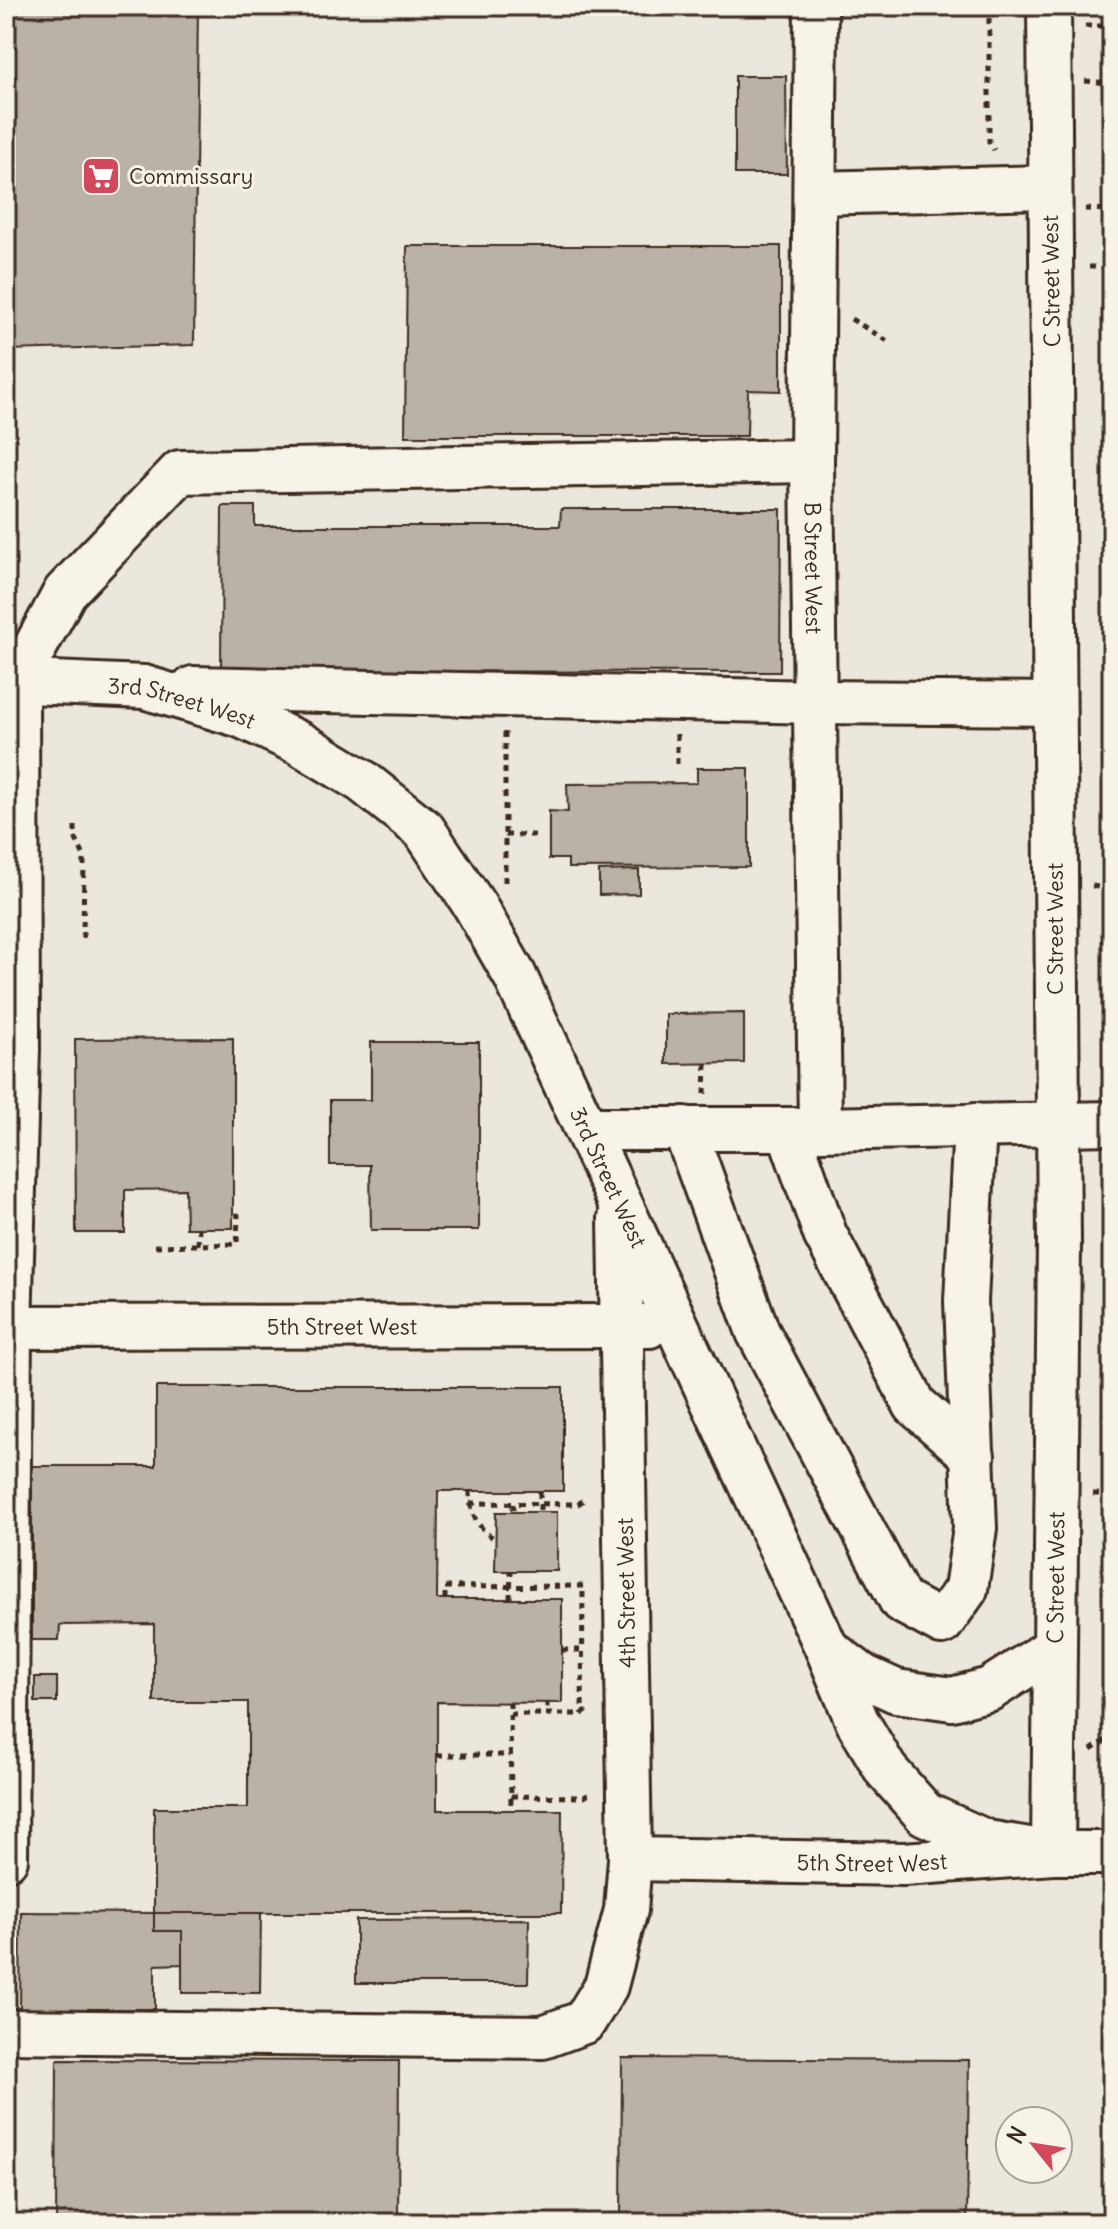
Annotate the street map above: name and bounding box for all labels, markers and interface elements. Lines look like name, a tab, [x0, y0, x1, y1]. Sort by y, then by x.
supermarket icon: Commissary	[80, 155, 122, 197]
place label: Commissary	[129, 162, 253, 190]
street label: C Street West	[1036, 215, 1066, 347]
street label: B Street West	[798, 502, 828, 634]
street label: 3rd Street West	[107, 671, 260, 735]
street label: C Street West	[1041, 863, 1069, 995]
street label: 3rd Street West	[564, 1103, 653, 1252]
street label: 5th Street West	[267, 1312, 417, 1341]
street label: C Street West	[1041, 1511, 1070, 1644]
street label: 4th Street West	[611, 1518, 641, 1668]
street label: 5th Street West	[796, 1847, 948, 1878]
north arrow	[994, 2105, 1074, 2185]
text: N	[1001, 2121, 1033, 2149]

